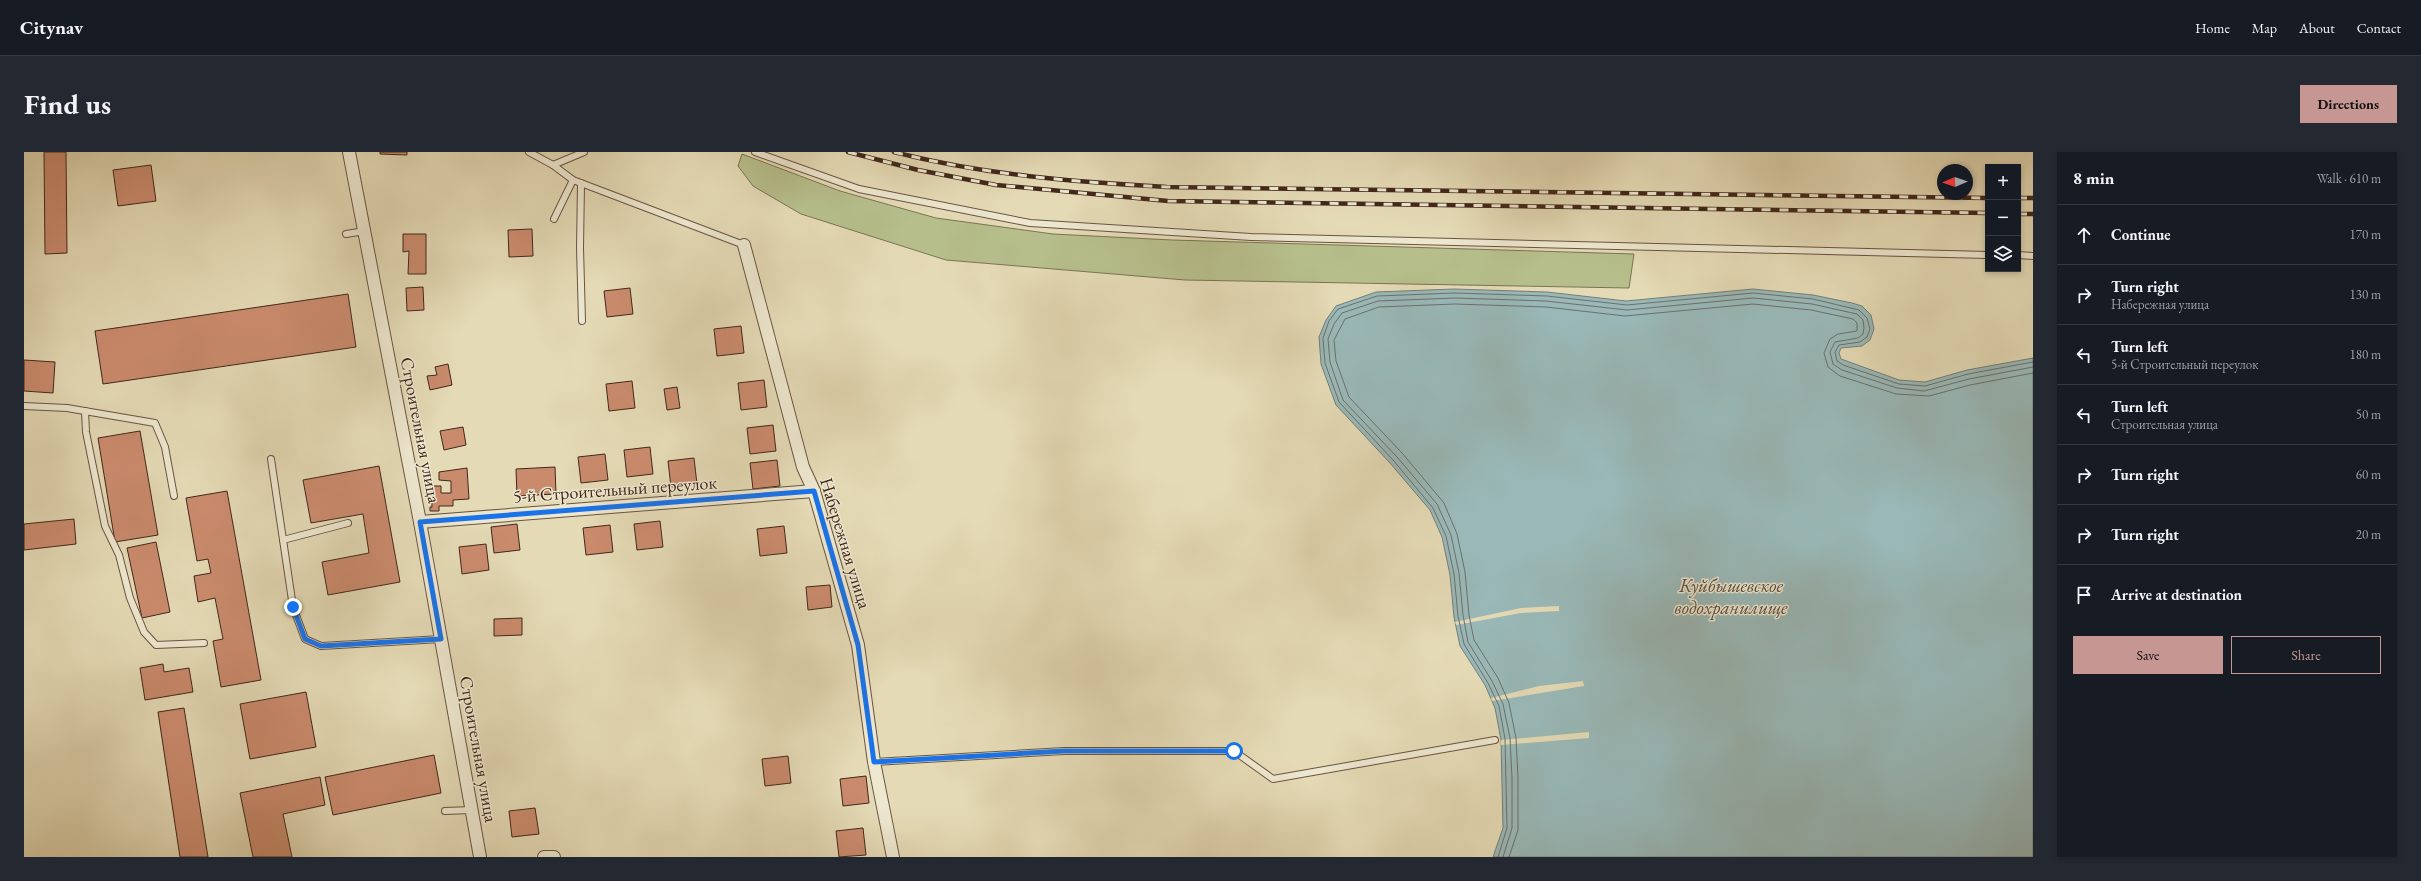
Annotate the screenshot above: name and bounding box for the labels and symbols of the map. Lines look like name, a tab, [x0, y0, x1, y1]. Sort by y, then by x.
north arrow	[1937, 164, 1973, 200]
street label: Строительная улица	[396, 355, 447, 506]
street label: 5-й Строительный переулок	[512, 470, 718, 508]
street label: Набережная улица	[815, 475, 877, 612]
water label: Куйбышевское водохранилище	[1674, 573, 1788, 620]
route end	[284, 598, 302, 616]
street label: Строительная улица	[455, 674, 503, 825]
route start	[1225, 742, 1243, 760]

